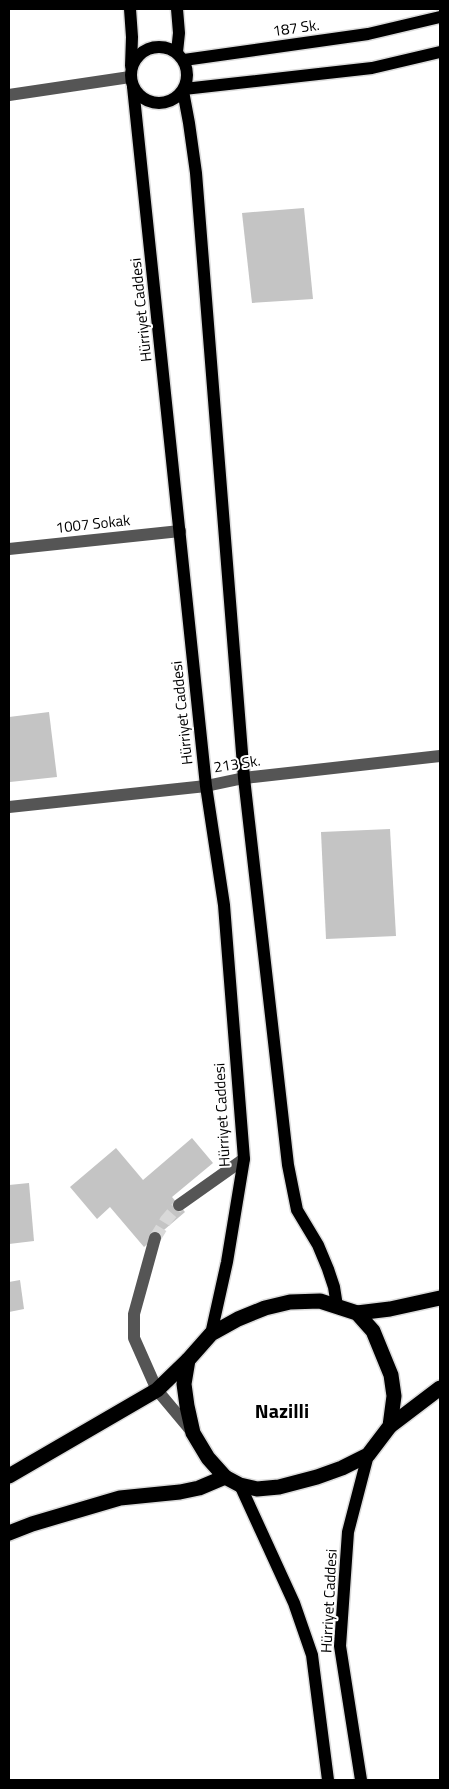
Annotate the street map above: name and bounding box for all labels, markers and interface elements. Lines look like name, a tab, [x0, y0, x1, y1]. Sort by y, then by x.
street label: 187 Sk.	[271, 13, 321, 42]
street label: Hürriyet Caddesi	[124, 257, 157, 363]
street label: 1007 Sokak	[55, 508, 131, 539]
street label: Hürriyet Caddesi	[165, 660, 198, 766]
street label: 213 Sk.	[212, 748, 262, 779]
street label: Hürriyet Caddesi	[207, 1062, 236, 1168]
district label: Nazilli	[255, 1395, 309, 1426]
street label: Hürriyet Caddesi	[314, 1548, 343, 1654]

